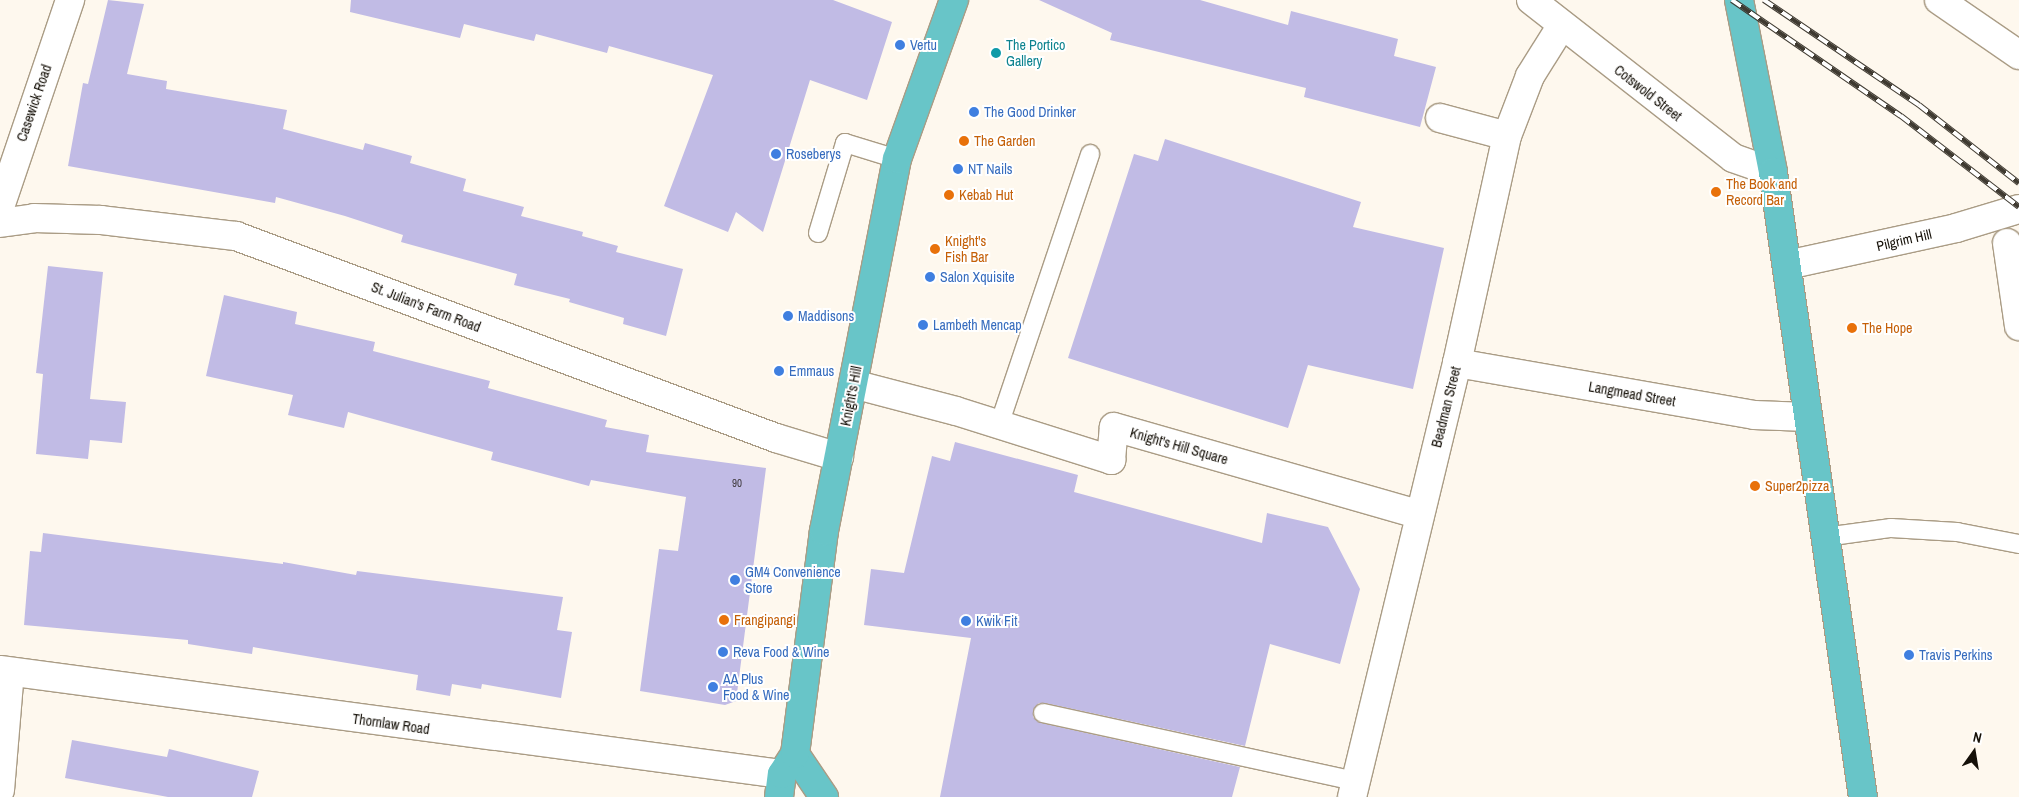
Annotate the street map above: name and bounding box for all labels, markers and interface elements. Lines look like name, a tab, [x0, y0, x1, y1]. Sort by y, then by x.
place label: Vertu	[910, 37, 937, 53]
place label: The Portico Gallery	[1006, 37, 1065, 70]
marker: Vertu	[894, 39, 906, 51]
marker: The Portico Gallery	[990, 47, 1002, 59]
street label: Cotswold Street	[1611, 61, 1685, 125]
street label: Casewick Road	[13, 62, 55, 144]
place label: The Good Drinker	[984, 104, 1076, 120]
marker: The Good Drinker	[968, 106, 980, 118]
place label: The Garden	[974, 133, 1035, 149]
marker: The Garden	[958, 135, 970, 147]
place label: Roseberys	[786, 146, 841, 162]
marker: Roseberys	[770, 148, 782, 160]
place label: NT Nails	[968, 161, 1013, 177]
marker: NT Nails	[952, 163, 964, 175]
place label: The Book and Record Bar	[1726, 176, 1797, 208]
marker: The Book and Record Bar	[1710, 186, 1722, 198]
place label: Kebab Hut	[959, 187, 1013, 203]
marker: Kebab Hut	[943, 189, 955, 201]
street label: Pilgrim Hill	[1875, 226, 1933, 254]
place label: Knight's Fish Bar	[945, 233, 988, 266]
marker: Knight's Fish Bar	[929, 243, 941, 255]
place label: Salon Xquisite	[940, 269, 1015, 285]
marker: Salon Xquisite	[924, 271, 936, 283]
street label: St. Julian's Farm Road	[369, 278, 483, 336]
place label: Maddisons	[798, 308, 854, 324]
marker: Maddisons	[782, 310, 794, 322]
place label: Lambeth Mencap	[933, 317, 1022, 333]
marker: Lambeth Mencap	[917, 319, 929, 331]
place label: The Hope	[1862, 320, 1912, 336]
marker: The Hope	[1846, 322, 1858, 334]
place label: Emmaus	[789, 363, 834, 379]
marker: Emmaus	[773, 365, 785, 377]
street label: Knight's Hill	[837, 365, 865, 427]
street label: Beadman Street	[1428, 365, 1464, 449]
street label: Langmead Street	[1587, 378, 1677, 410]
street label: Knight's Hill Square	[1128, 424, 1230, 468]
house number: 90	[732, 476, 742, 490]
place label: Super2pizza	[1765, 478, 1829, 494]
marker: Super2pizza	[1749, 480, 1761, 492]
place label: GM4 Convenience Store	[745, 564, 841, 596]
marker: GM4 Convenience Store	[729, 574, 741, 586]
place label: Frangipangi	[734, 612, 796, 628]
place label: Kwik Fit	[976, 613, 1017, 629]
marker: Frangipangi	[718, 614, 730, 626]
marker: Kwik Fit	[960, 615, 972, 627]
place label: Reva Food & Wine	[733, 644, 829, 660]
marker: Reva Food & Wine	[717, 646, 729, 658]
place label: Travis Perkins	[1919, 647, 1993, 663]
marker: Travis Perkins	[1903, 649, 1915, 661]
place label: AA Plus Food & Wine	[723, 671, 789, 704]
marker: AA Plus Food & Wine	[707, 681, 719, 693]
street label: Thornlaw Road	[351, 710, 431, 738]
north arrow	[1949, 727, 1999, 777]
text: N	[1971, 728, 1983, 747]

